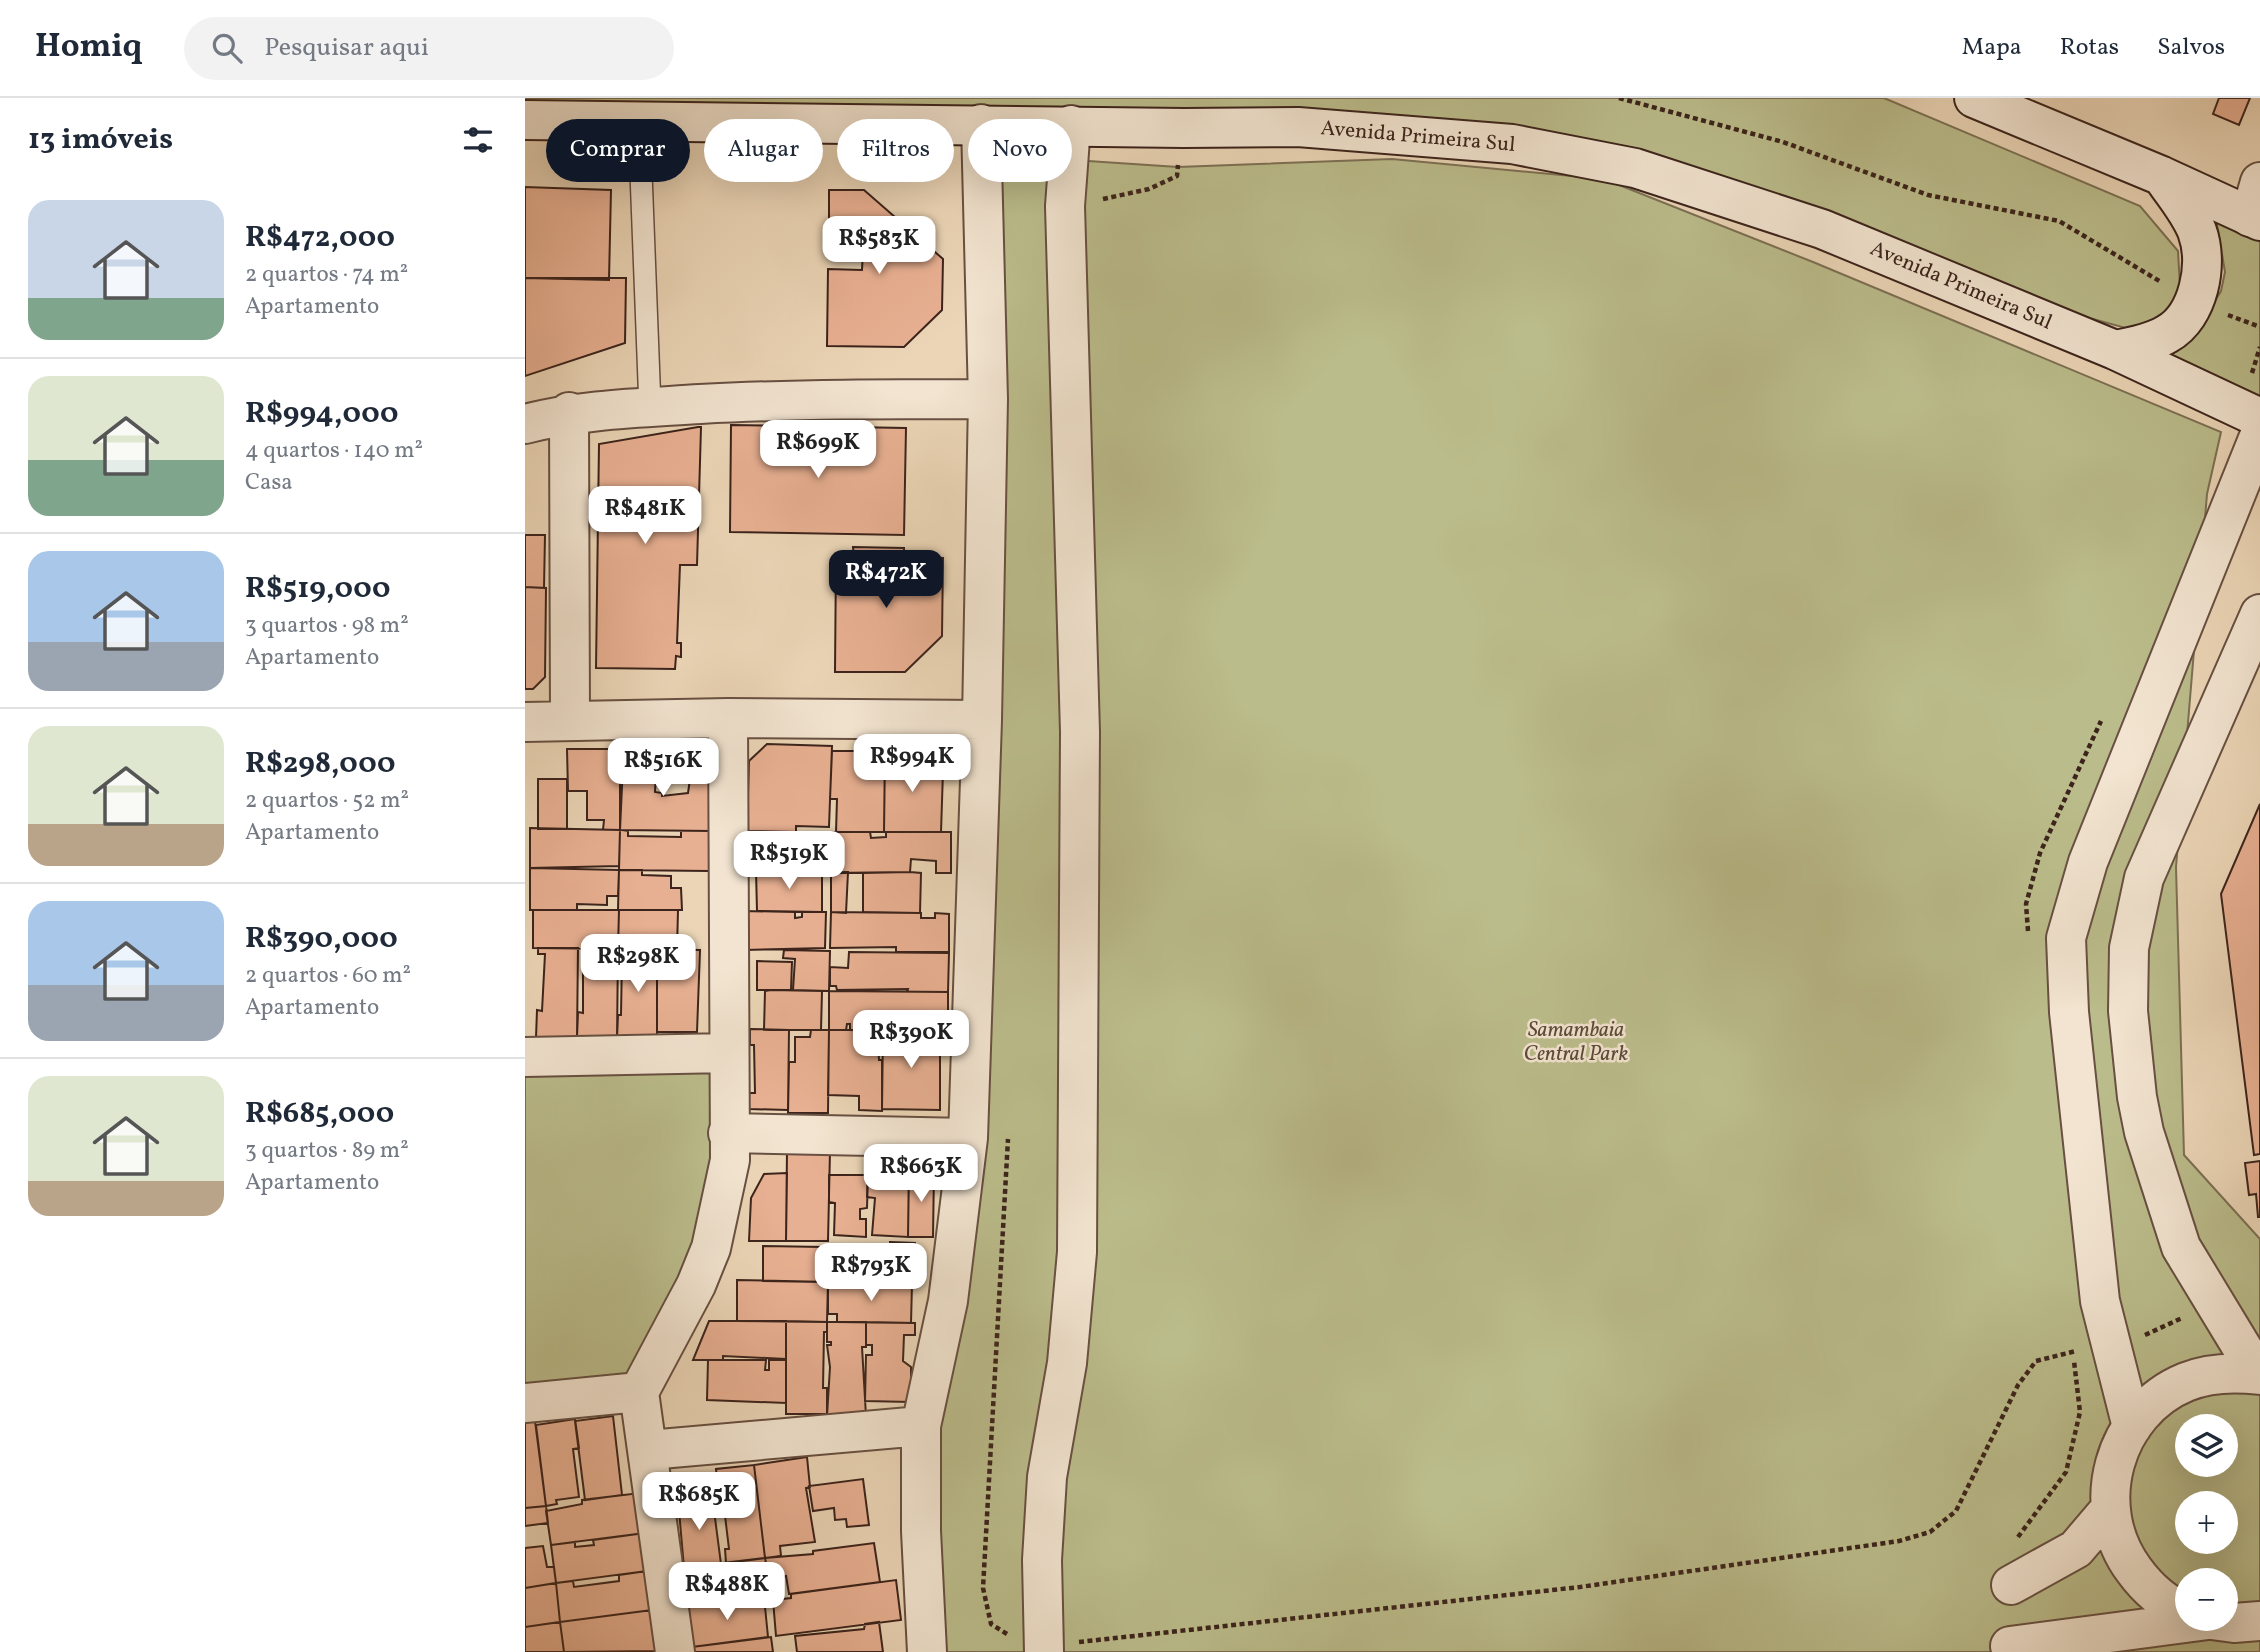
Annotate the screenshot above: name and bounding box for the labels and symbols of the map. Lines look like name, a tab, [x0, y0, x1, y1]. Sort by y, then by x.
street label: Avenida Primeira Sul	[1320, 114, 1516, 160]
pin: R$583K	[822, 216, 936, 276]
street label: Avenida Primeira Sul	[1866, 235, 2056, 337]
pin: R$699K	[761, 420, 875, 480]
pin: R$481K	[588, 486, 702, 546]
pin: R$472K	[829, 550, 943, 610]
pin: R$994K	[855, 734, 969, 794]
pin: R$516K	[606, 738, 720, 798]
pin: R$519K	[732, 832, 846, 891]
pin: R$298K	[581, 934, 695, 994]
pin: R$390K	[854, 1010, 968, 1070]
park label: Samambaia Central Park	[1524, 1016, 1628, 1069]
pin: R$663K	[864, 1144, 978, 1204]
pin: R$793K	[814, 1244, 928, 1303]
pin: R$685K	[642, 1472, 756, 1532]
pin: R$488K	[670, 1562, 784, 1622]

